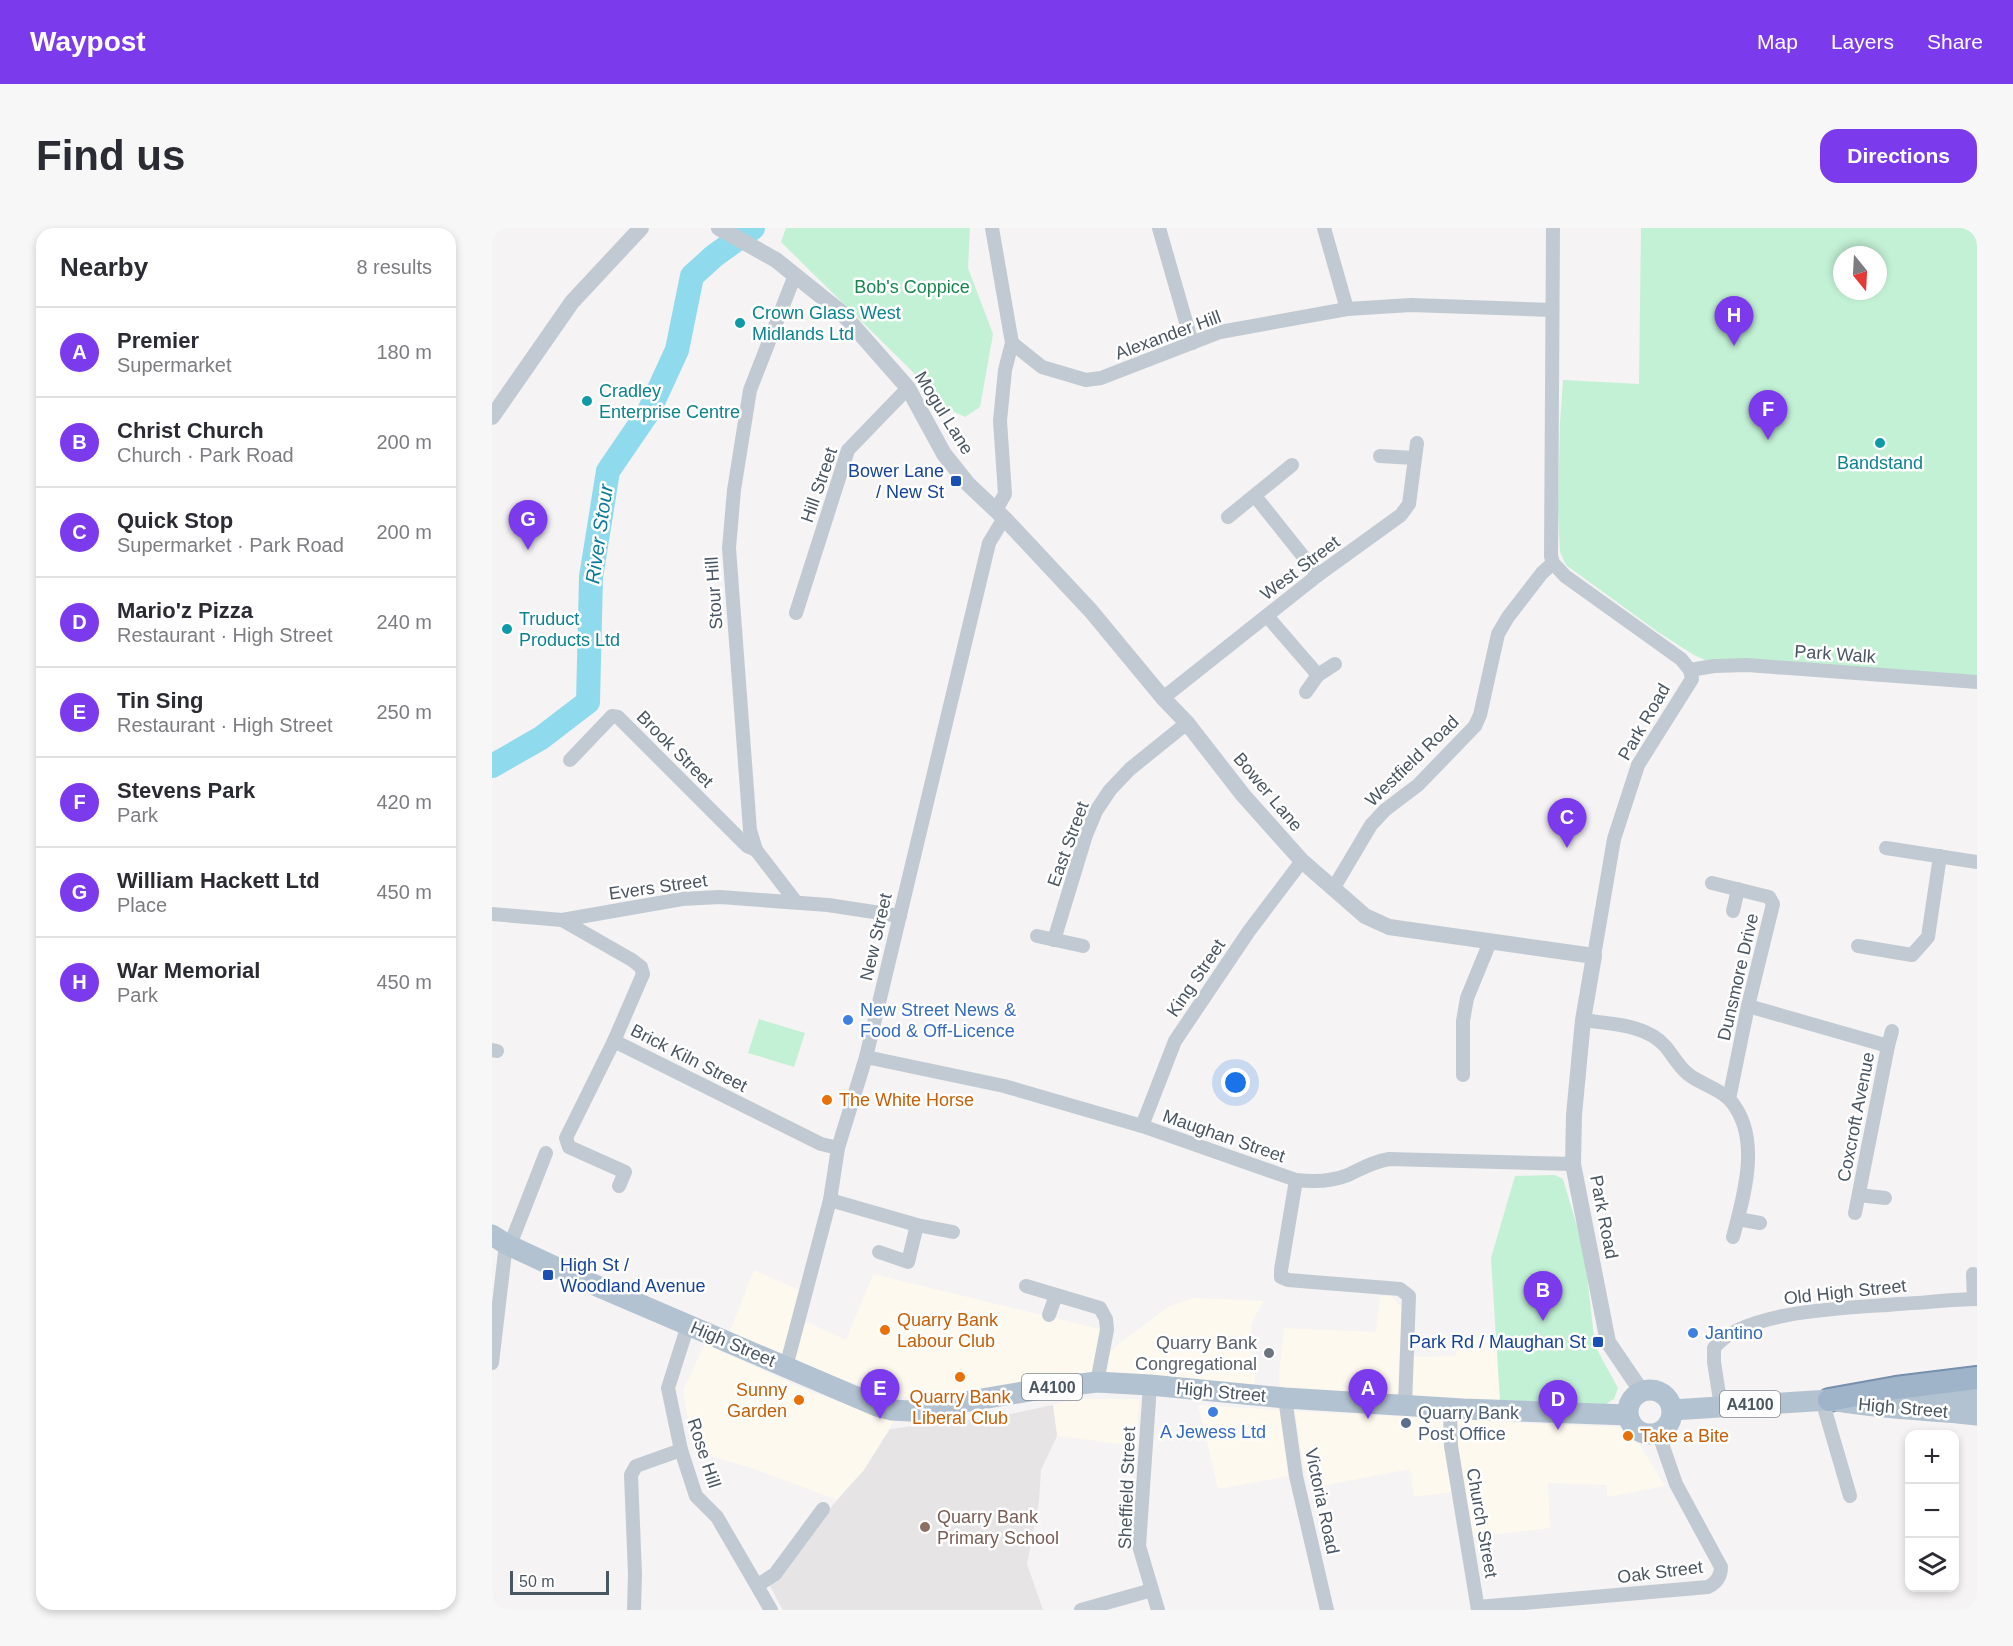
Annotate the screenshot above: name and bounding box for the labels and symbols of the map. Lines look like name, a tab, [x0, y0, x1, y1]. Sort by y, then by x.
north arrow	[1833, 246, 1887, 300]
park label: Bob's Coppice	[854, 277, 970, 297]
pin: H	[1714, 296, 1754, 346]
place label: Crown Glass West Midlands Ltd	[752, 303, 901, 344]
street label: Alexander Hill	[1112, 307, 1224, 363]
marker: Crown Glass West Midlands Ltd	[733, 316, 747, 330]
street label: Mogul Lane	[911, 368, 977, 458]
place label: Cradley Enterprise Centre	[599, 381, 740, 422]
pin: F	[1748, 390, 1788, 440]
marker: Cradley Enterprise Centre	[580, 394, 594, 408]
marker: Bandstand	[1873, 436, 1887, 450]
street label: Hill Street	[797, 445, 841, 525]
place label: Bandstand	[1837, 453, 1923, 473]
place label: Bower Lane / New St	[848, 461, 944, 502]
marker: Bower Lane / New St	[949, 474, 963, 488]
water label: River Stour	[581, 482, 617, 585]
pin: G	[508, 500, 548, 550]
street label: West Street	[1257, 532, 1343, 604]
street label: Stour Hill	[701, 556, 727, 630]
place label: Truduct Products Ltd	[519, 609, 620, 650]
marker: Truduct Products Ltd	[500, 622, 514, 636]
street label: Park Walk	[1794, 641, 1877, 667]
street label: Park Road	[1614, 680, 1674, 764]
street label: Brook Street	[633, 707, 717, 791]
street label: Westfield Road	[1361, 712, 1463, 810]
street label: Bower Lane	[1229, 749, 1307, 835]
pin: C	[1548, 798, 1586, 848]
street label: East Street	[1043, 799, 1093, 889]
street label: Evers Street	[608, 870, 708, 904]
street label: New Street	[856, 891, 896, 983]
street label: Dunsmore Drive	[1714, 911, 1762, 1043]
street label: King Street	[1163, 935, 1229, 1021]
place label: New Street News & Food & Off-Licence	[860, 1000, 1016, 1041]
marker: New Street News & Food & Off-Licence	[841, 1013, 855, 1027]
street label: Brick Kiln Street	[627, 1020, 751, 1096]
street label: Coxcroft Avenue	[1834, 1050, 1878, 1184]
your location	[1221, 1068, 1250, 1097]
place label: The White Horse	[839, 1090, 974, 1110]
marker: The White Horse	[820, 1093, 834, 1107]
street label: Maughan Street	[1160, 1106, 1288, 1166]
street label: Park Road	[1586, 1173, 1622, 1261]
place label: High St / Woodland Avenue	[560, 1255, 705, 1296]
marker: High St / Woodland Avenue	[541, 1268, 555, 1282]
pin: B	[1524, 1272, 1562, 1321]
street label: Old High Street	[1783, 1276, 1907, 1308]
place label: Quarry Bank Labour Club	[897, 1310, 999, 1351]
street label: High Street	[688, 1317, 778, 1371]
marker: Quarry Bank Labour Club	[878, 1323, 892, 1337]
place label: Jantino	[1705, 1323, 1763, 1343]
marker: Jantino	[1686, 1326, 1700, 1340]
place label: Park Rd / Maughan St	[1409, 1332, 1586, 1352]
place label: Quarry Bank Congregational	[1135, 1333, 1258, 1374]
marker: Park Rd / Maughan St	[1591, 1335, 1605, 1349]
marker: Quarry Bank Congregational	[1262, 1346, 1276, 1360]
pin: E	[860, 1370, 900, 1419]
marker: Quarry Bank Liberal Club	[953, 1370, 967, 1384]
pin: A	[1348, 1370, 1388, 1419]
road number: A4100	[1022, 1374, 1082, 1400]
street label: High Street	[1175, 1378, 1267, 1406]
place label: Sunny Garden	[727, 1380, 787, 1421]
pin: D	[1538, 1380, 1578, 1430]
place label: Quarry Bank Liberal Club	[909, 1387, 1012, 1428]
road number: A4100	[1720, 1391, 1780, 1417]
marker: Sunny Garden	[792, 1393, 806, 1407]
street label: High Street	[1857, 1394, 1949, 1422]
place label: Quarry Bank Post Office	[1418, 1403, 1520, 1444]
marker: A Jewess Ltd	[1206, 1405, 1220, 1419]
street label: Rose Hill	[683, 1416, 725, 1490]
marker: Quarry Bank Post Office	[1399, 1416, 1413, 1430]
place label: A Jewess Ltd	[1160, 1422, 1266, 1442]
street label: Sheffield Street	[1115, 1426, 1139, 1550]
place label: Take a Bite	[1640, 1426, 1729, 1446]
marker: Take a Bite	[1621, 1429, 1635, 1443]
street label: Victoria Road	[1301, 1446, 1343, 1556]
street label: Church Street	[1463, 1467, 1501, 1579]
place label: Quarry Bank Primary School	[937, 1507, 1059, 1548]
marker: Quarry Bank Primary School	[918, 1520, 932, 1534]
street label: Oak Street	[1616, 1557, 1704, 1587]
scale bar	[510, 1568, 609, 1596]

